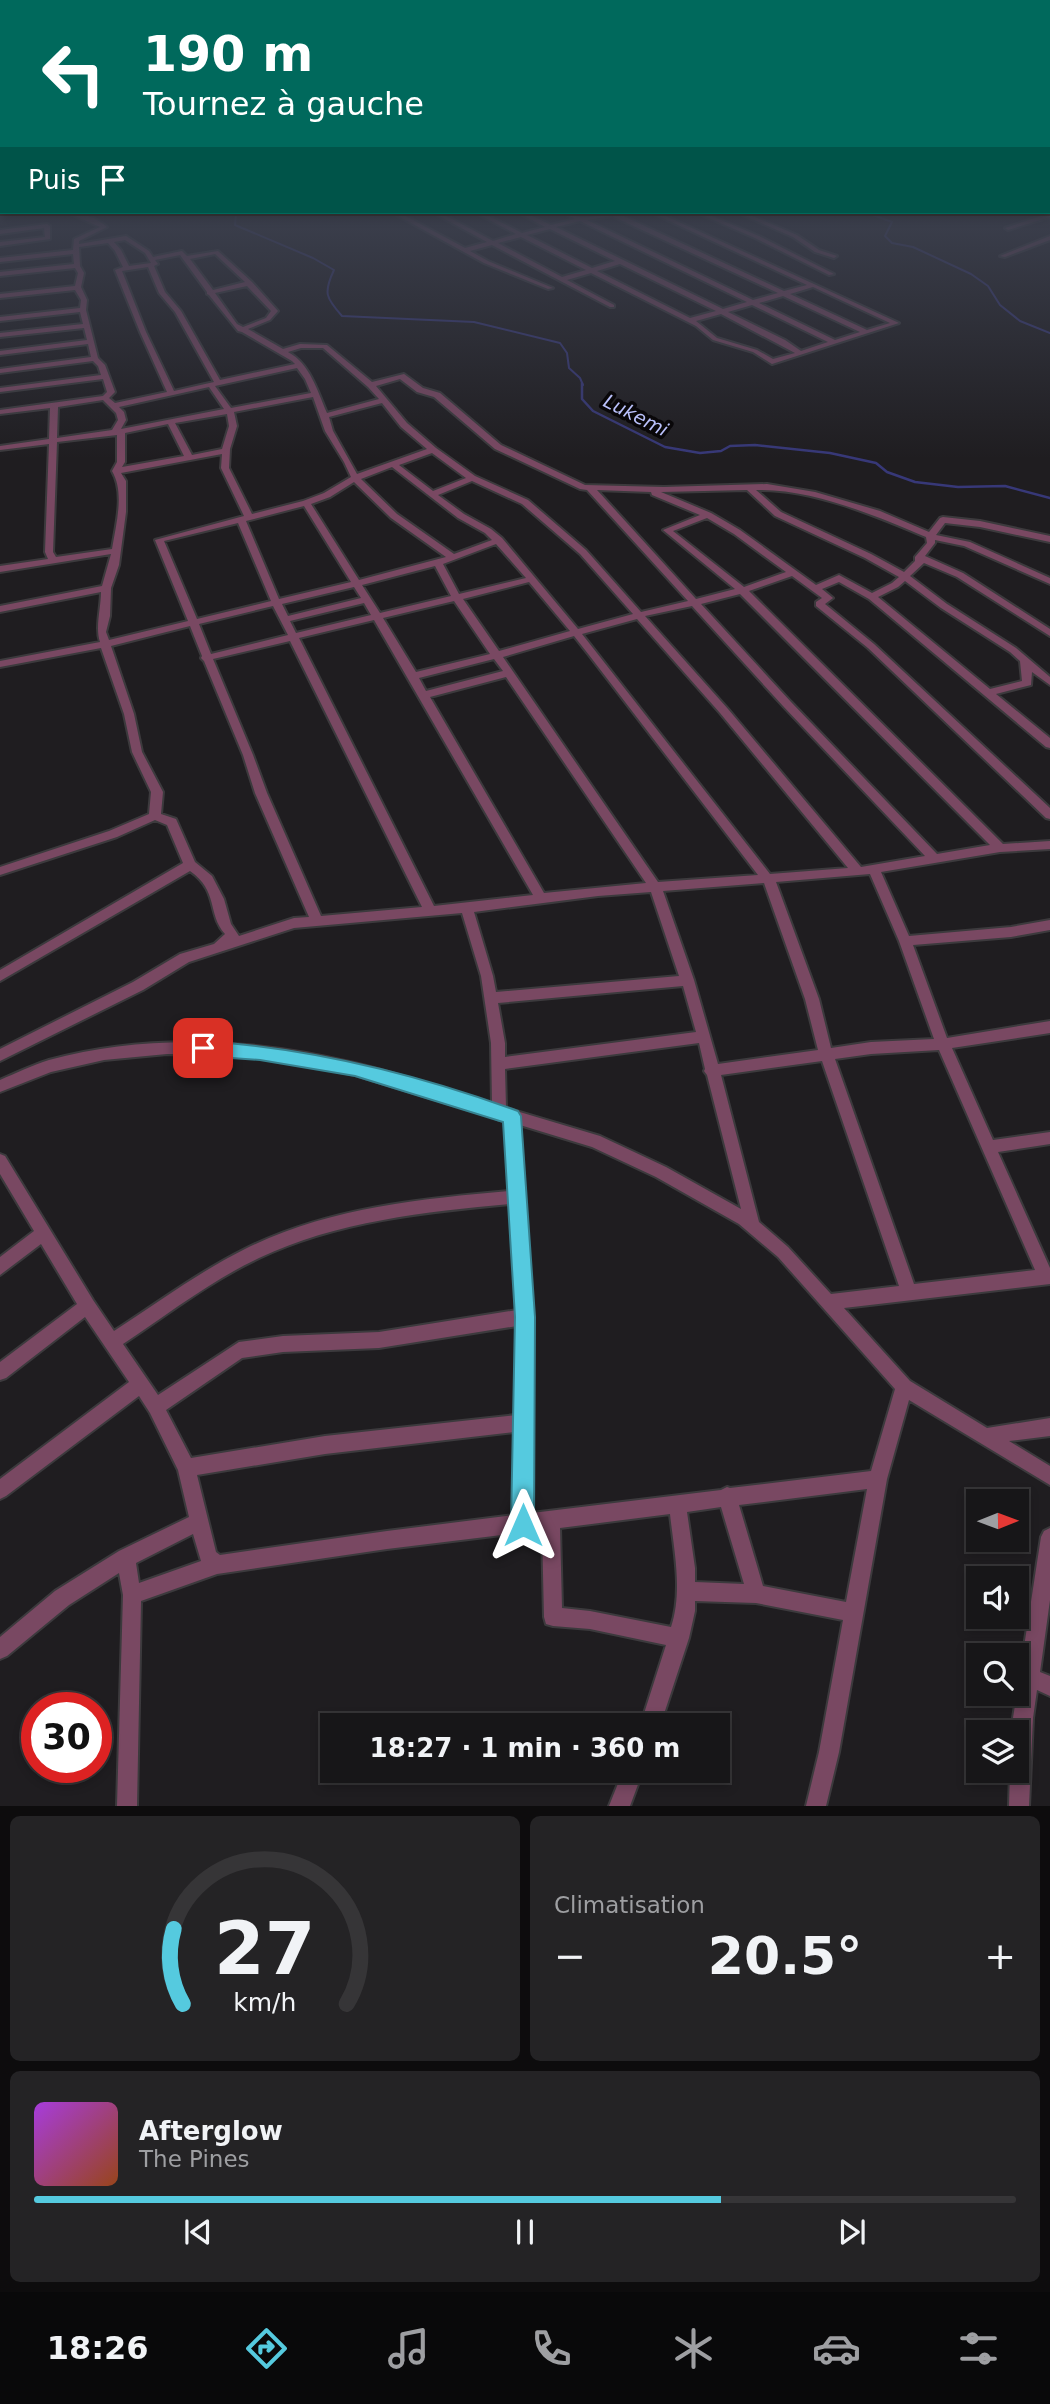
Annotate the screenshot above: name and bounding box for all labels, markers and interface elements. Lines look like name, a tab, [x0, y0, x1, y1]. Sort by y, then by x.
text: 190 m	[143, 26, 313, 83]
icon: left	[28, 28, 119, 119]
text: Tournez à gauche	[143, 85, 424, 123]
icon: arrive	[94, 161, 132, 199]
text: Puis	[28, 165, 80, 195]
water label: Lukemi	[600, 390, 672, 441]
pin	[173, 1018, 233, 1078]
icon: arrive	[184, 1029, 222, 1067]
position arrow	[486, 1488, 560, 1562]
north arrow	[966, 1489, 1029, 1552]
map controls	[966, 1489, 1029, 1783]
button: sound	[966, 1566, 1029, 1629]
button: search	[966, 1643, 1029, 1706]
speed limit sign: 30	[21, 1692, 112, 1783]
button: layers	[966, 1720, 1029, 1783]
text: 18:27 · 1 min · 360 m	[370, 1733, 680, 1763]
text: Climatisation	[554, 1892, 705, 1918]
text: 27	[214, 1907, 316, 1992]
text: 20.5°	[708, 1926, 862, 1986]
text: −	[554, 1934, 586, 1978]
text: +	[984, 1934, 1016, 1978]
text: km/h	[233, 1988, 297, 2017]
text: Afterglow	[139, 2116, 283, 2146]
text: The Pines	[139, 2146, 250, 2172]
icon: previous	[179, 2213, 217, 2251]
icon: pause	[506, 2213, 544, 2251]
icon: next	[833, 2213, 871, 2251]
icon: directions	[242, 2324, 291, 2373]
icon: music	[384, 2324, 433, 2373]
icon: phone	[527, 2324, 576, 2373]
icon: climate	[669, 2324, 718, 2373]
icon: car	[812, 2324, 861, 2373]
icon: filters	[954, 2324, 1003, 2373]
text: 18:26	[47, 2329, 149, 2367]

